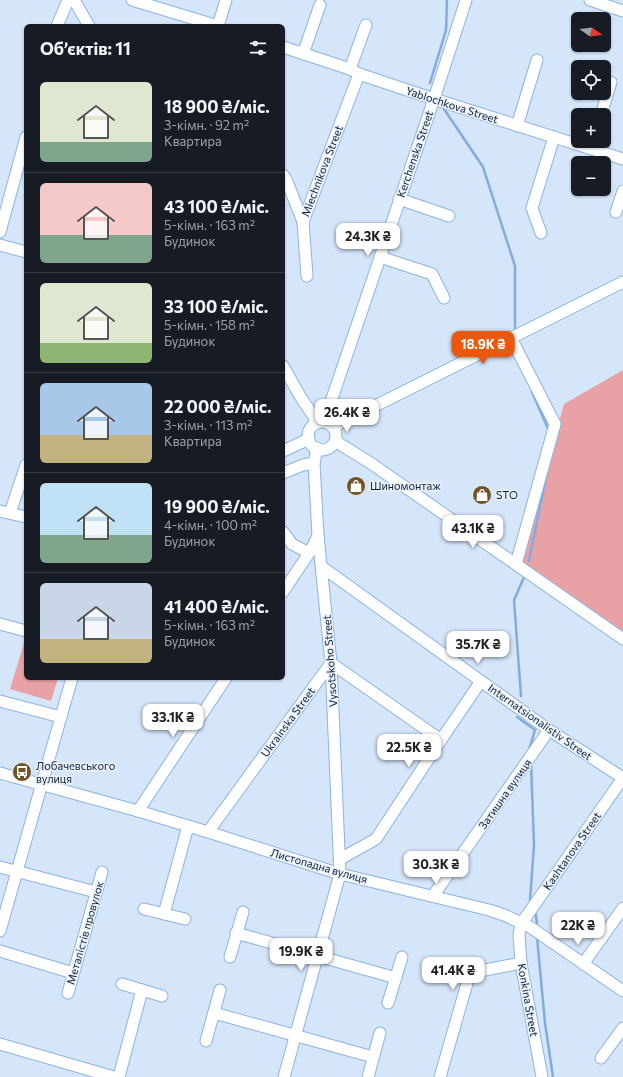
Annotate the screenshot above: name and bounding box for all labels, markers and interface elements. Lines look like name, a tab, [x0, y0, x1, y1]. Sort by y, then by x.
north arrow	[571, 12, 611, 52]
map controls	[571, 12, 611, 196]
icon: filters	[247, 37, 269, 59]
text: Об’єктів: 11	[40, 38, 131, 59]
button: locate	[571, 60, 611, 100]
street label: Yablochkova Street	[404, 84, 500, 126]
text: 18 900 ₴/міс.	[164, 96, 270, 117]
icon: home	[72, 98, 120, 146]
street label: Kerchenska Street	[394, 108, 436, 199]
button: +	[571, 108, 611, 148]
text: 3-кімн. · 92 m²	[164, 117, 249, 133]
street label: Miechnikova Street	[298, 123, 345, 218]
text: Квартира	[164, 133, 222, 149]
button: −	[571, 156, 611, 196]
text: 43 100 ₴/міс.	[164, 196, 269, 217]
icon: home	[72, 199, 120, 247]
text: 5-кімн. · 163 m²	[164, 217, 255, 233]
pin: 24.3K ₴	[331, 223, 405, 257]
text: 24.3K ₴	[345, 228, 391, 244]
text: Будинок	[164, 233, 215, 249]
text: 33 100 ₴/міс.	[164, 296, 268, 317]
icon: home	[72, 299, 120, 347]
text: 5-кімн. · 158 m²	[164, 317, 255, 333]
pin: 18.9K ₴	[446, 331, 520, 365]
text: Будинок	[164, 333, 215, 349]
text: 18.9K ₴	[461, 336, 505, 352]
text: 22 000 ₴/міс.	[164, 396, 272, 417]
icon: home	[72, 399, 120, 447]
pin: 26.4K ₴	[310, 399, 384, 433]
text: 26.4K ₴	[324, 404, 370, 420]
text: 3-кімн. · 113 m²	[164, 417, 253, 433]
text: Квартира	[164, 433, 222, 449]
shop icon: Шиномонтаж	[345, 475, 367, 497]
place label: Шиномонтаж	[370, 479, 441, 492]
shop icon: STO	[471, 484, 493, 506]
place label: STO	[496, 488, 518, 501]
text: 19 900 ₴/міс.	[164, 496, 270, 517]
icon: home	[72, 499, 120, 547]
pin: 43.1K ₴	[436, 515, 510, 549]
text: 4-кімн. · 100 m²	[164, 517, 257, 533]
text: 43.1K ₴	[451, 520, 495, 536]
text: Будинок	[164, 533, 215, 549]
text: 41 400 ₴/міс.	[164, 596, 269, 617]
icon: home	[72, 599, 120, 647]
street label: Vysotskoho Street	[320, 614, 339, 707]
text: 5-кімн. · 163 m²	[164, 617, 255, 633]
pin: 35.7K ₴	[441, 631, 515, 665]
text: Будинок	[164, 633, 215, 649]
text: 35.7K ₴	[455, 636, 501, 652]
street label: Internatsionalistiv Street	[486, 681, 595, 763]
street label: Ukrainska Street	[258, 684, 318, 759]
pin: 33.1K ₴	[136, 704, 210, 738]
text: 33.1K ₴	[152, 709, 194, 725]
pin: 22.5K ₴	[372, 734, 446, 768]
text: 22.5K ₴	[386, 739, 432, 755]
street label: Затишна вулиця	[476, 756, 534, 831]
place label: Лобачевського вулиця	[36, 759, 116, 785]
bus stop icon: Лобачевського вулиця	[11, 761, 33, 783]
street label: Kashtanova Street	[540, 809, 604, 892]
street label: Листопадна вулиця	[269, 845, 369, 886]
pin: 30.3K ₴	[399, 851, 473, 885]
text: 30.3K ₴	[413, 856, 459, 872]
street label: Металістів провулок	[64, 880, 106, 986]
pin: 22K ₴	[550, 912, 606, 946]
text: 22K ₴	[561, 917, 595, 933]
pin: 19.9K ₴	[264, 938, 338, 972]
text: 19.9K ₴	[279, 943, 323, 959]
pin: 41.4K ₴	[416, 957, 490, 991]
text: 41.4K ₴	[431, 962, 475, 978]
street label: Konkina Street	[516, 962, 541, 1038]

